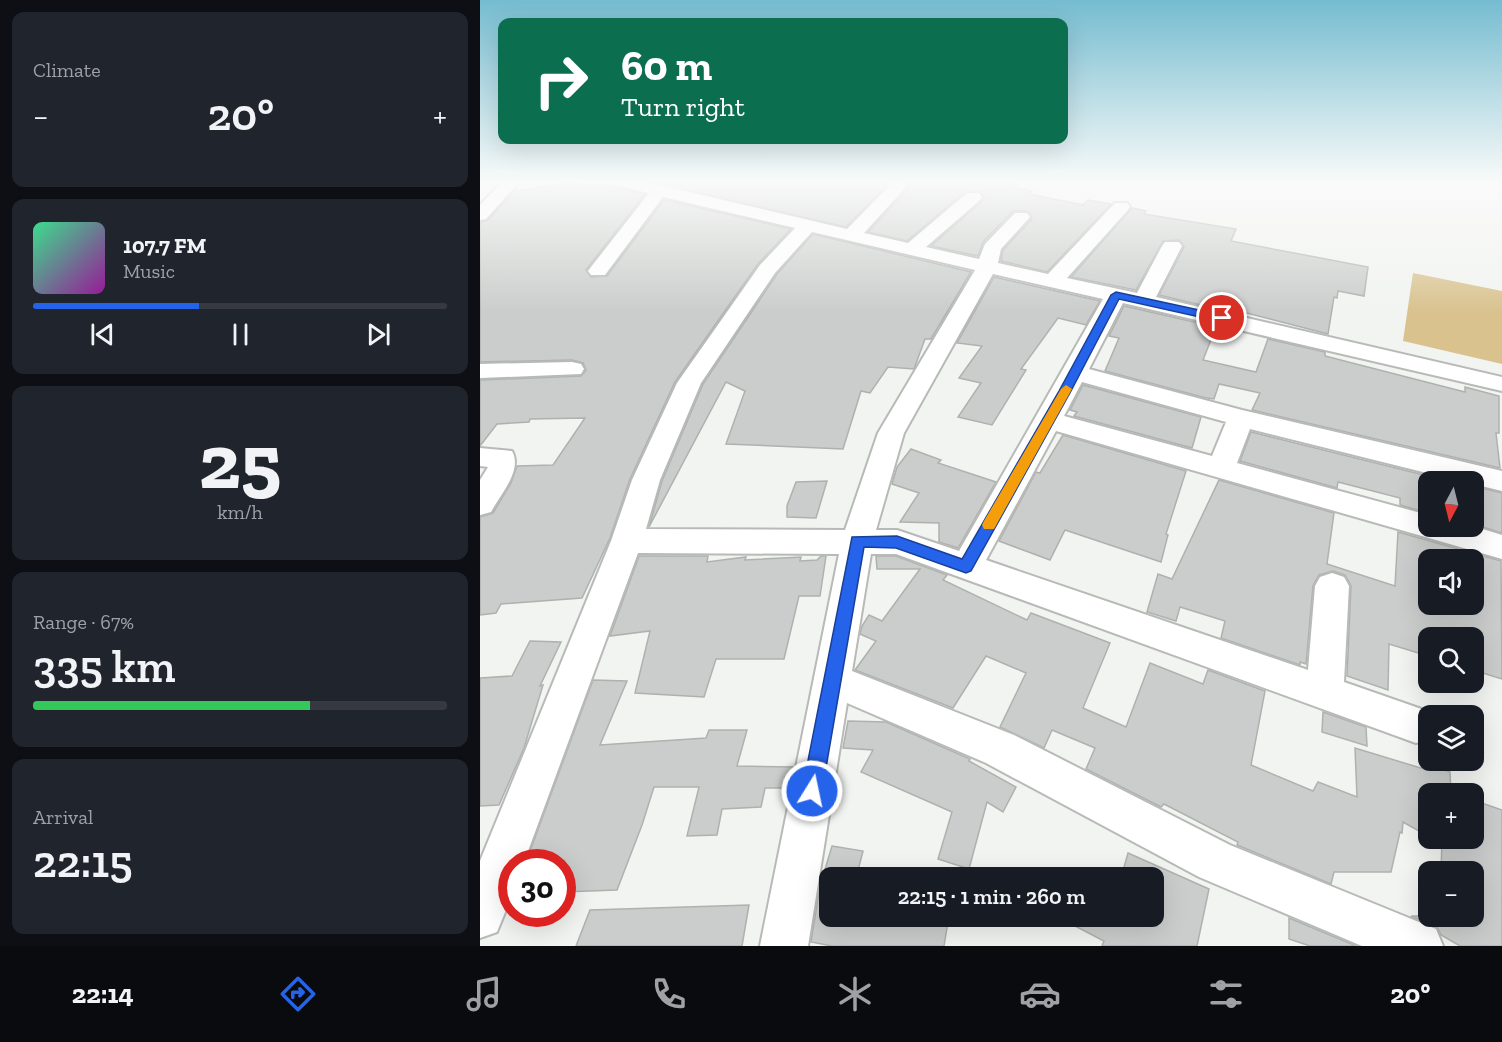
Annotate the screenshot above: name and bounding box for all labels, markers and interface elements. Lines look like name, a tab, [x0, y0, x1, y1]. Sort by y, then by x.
text: 60 m	[621, 40, 712, 91]
icon: right	[522, 42, 600, 120]
text: Climate	[33, 58, 101, 82]
text: 20°	[207, 88, 274, 142]
text: Turn right	[621, 91, 745, 123]
text: −	[33, 96, 48, 135]
text: +	[433, 96, 447, 135]
text: 107.7 FM	[123, 232, 206, 259]
text: Music	[123, 259, 175, 283]
pin	[1196, 292, 1247, 343]
icon: arrive	[1205, 301, 1238, 334]
icon: previous	[86, 318, 119, 351]
icon: pause	[224, 318, 257, 351]
icon: next	[362, 318, 395, 351]
text: 25	[199, 414, 281, 508]
north arrow	[1418, 471, 1484, 537]
map controls	[1418, 471, 1484, 927]
text: km/h	[217, 500, 263, 524]
button: sound	[1418, 549, 1484, 615]
text: Range · 67%	[33, 610, 134, 634]
button: search	[1418, 627, 1484, 693]
text: 335 km	[33, 640, 175, 694]
button: layers	[1418, 705, 1484, 771]
position arrow	[780, 759, 844, 823]
button: +	[1418, 783, 1484, 849]
text: Arrival	[33, 805, 93, 829]
text: 22:15	[33, 835, 133, 889]
speed limit sign: 30	[498, 849, 576, 927]
button: −	[1418, 861, 1484, 927]
text: 22:15 · 1 min · 260 m	[898, 883, 1085, 910]
icon: directions	[277, 973, 319, 1015]
icon: music	[463, 973, 505, 1015]
icon: phone	[648, 973, 690, 1015]
icon: climate	[834, 973, 876, 1015]
icon: car	[1019, 973, 1061, 1015]
icon: filters	[1205, 973, 1247, 1015]
text: 22:14	[72, 978, 134, 1010]
text: 20°	[1390, 978, 1430, 1010]

